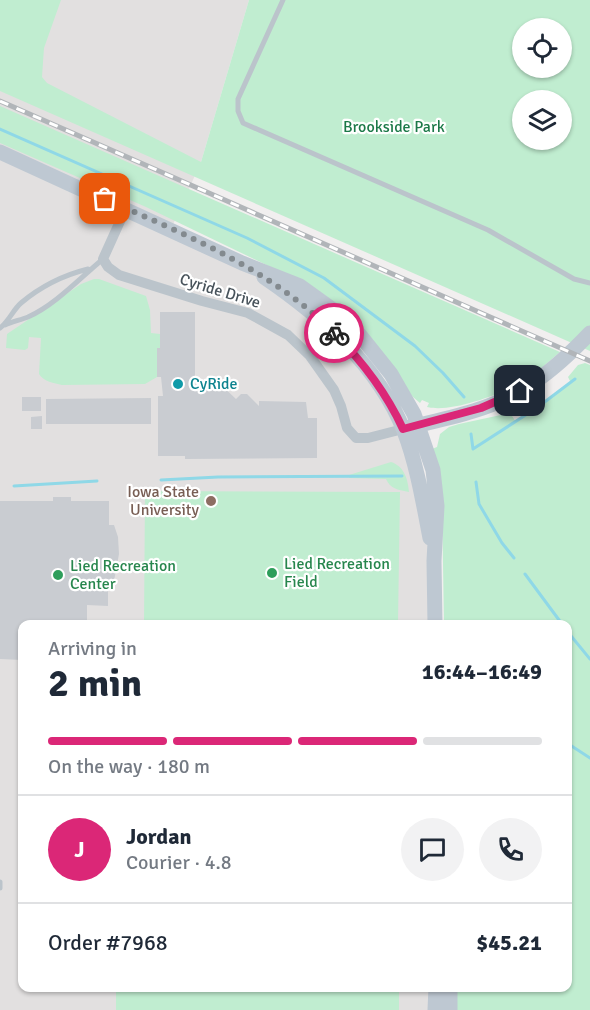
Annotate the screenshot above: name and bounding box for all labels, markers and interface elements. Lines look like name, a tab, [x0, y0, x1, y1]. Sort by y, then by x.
map controls	[512, 18, 572, 150]
button: locate	[512, 18, 572, 78]
button: layers	[512, 90, 572, 150]
park label: Brookside Park	[343, 117, 445, 137]
pin	[79, 173, 130, 224]
icon: bag	[88, 182, 121, 215]
street label: Cyride Drive	[177, 269, 263, 313]
courier	[304, 303, 364, 363]
icon: bike	[318, 317, 351, 350]
pin	[494, 365, 545, 416]
place label: CyRide	[190, 374, 238, 394]
icon: home	[503, 374, 536, 407]
marker: CyRide	[171, 377, 185, 391]
place label: Iowa State University	[127, 482, 200, 520]
marker: Iowa State University	[204, 494, 218, 508]
place label: Lied Recreation Field	[284, 554, 390, 592]
place label: Lied Recreation Center	[70, 556, 176, 594]
marker: Lied Recreation Field	[265, 566, 279, 580]
marker: Lied Recreation Center	[51, 568, 65, 582]
text: Arriving in	[48, 636, 137, 661]
text: 16:44–16:49	[422, 658, 542, 685]
text: 2 min	[48, 659, 142, 707]
text: On the way · 180 m	[48, 754, 210, 779]
button: chat	[401, 818, 464, 881]
button: phone	[479, 818, 542, 881]
text: Jordan	[126, 823, 192, 850]
text: J	[74, 836, 85, 863]
text: Courier · 4.8	[126, 850, 232, 875]
text: Order #7968	[48, 929, 168, 956]
text: $45.21	[476, 929, 542, 956]

